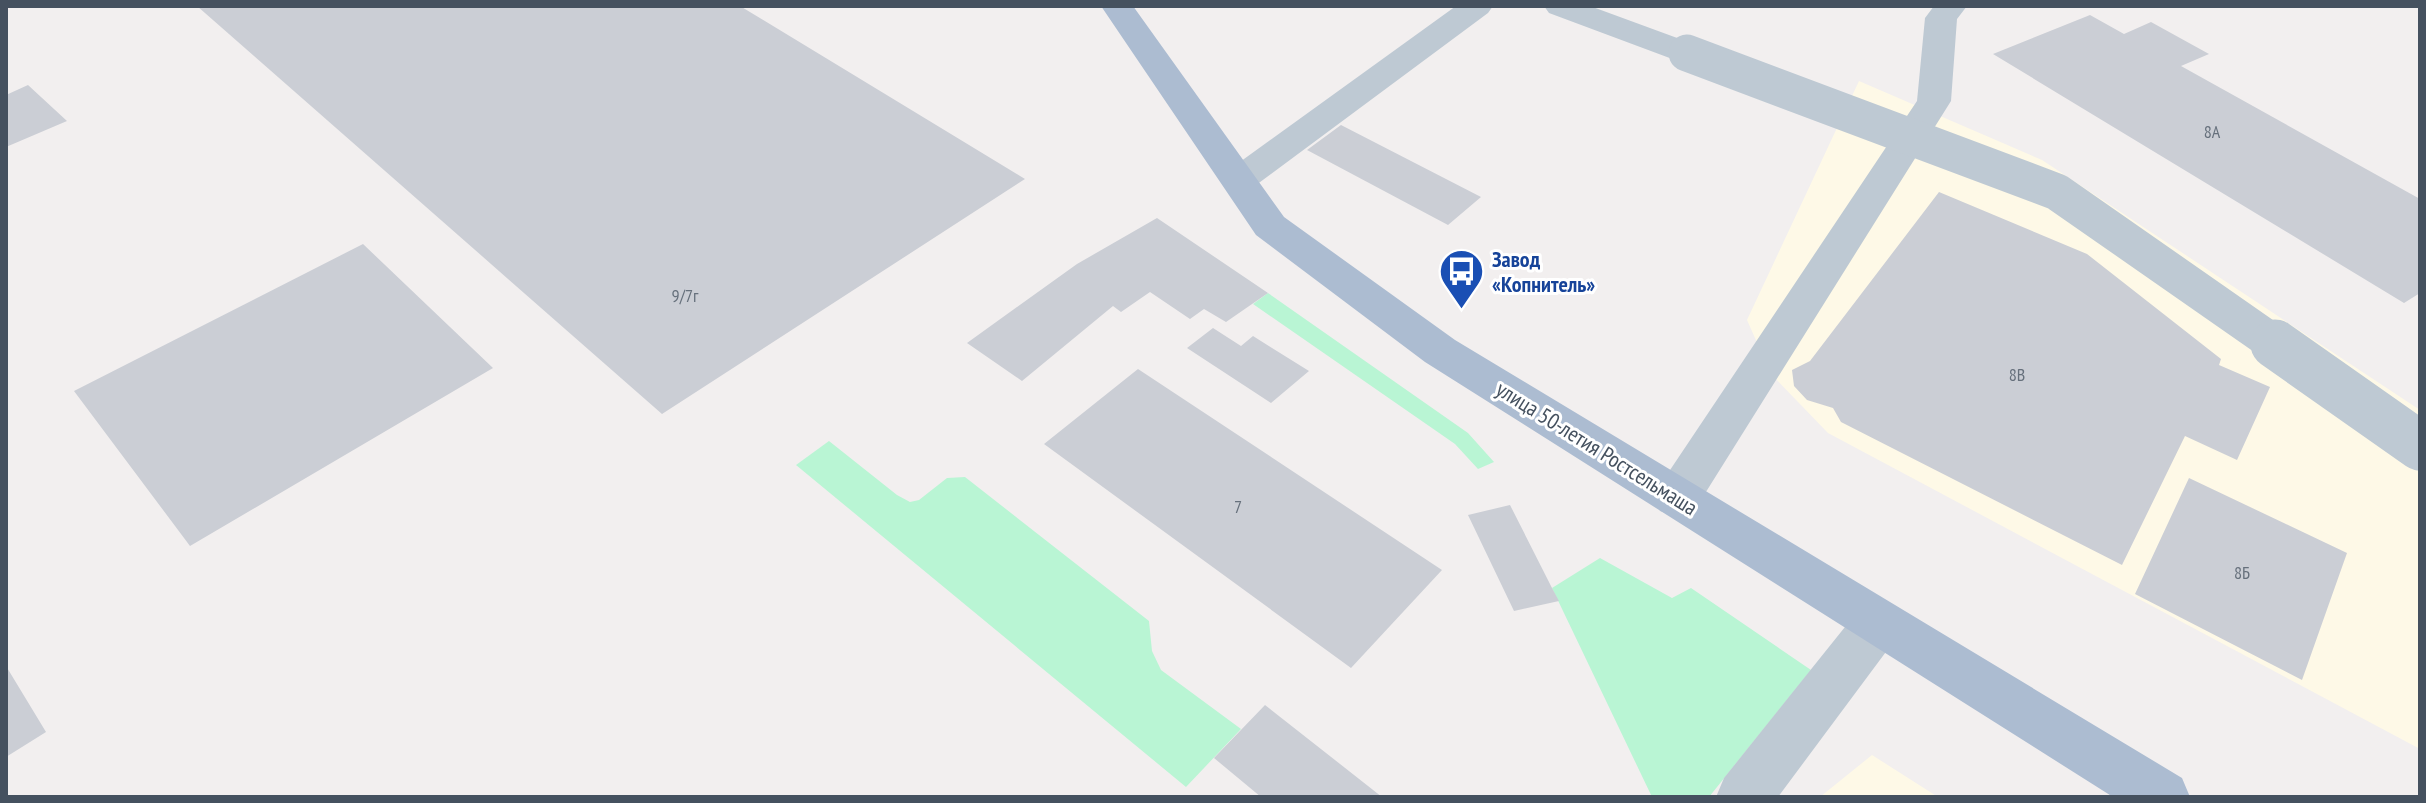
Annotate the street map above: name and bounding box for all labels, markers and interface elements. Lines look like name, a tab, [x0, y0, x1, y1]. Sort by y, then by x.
house number: 8А	[2204, 120, 2221, 143]
place label: Завод «Копнитель»	[1492, 245, 1595, 298]
bus stop icon: Завод «Копнитель»	[1437, 248, 1485, 311]
house number: 9/7г	[672, 284, 699, 307]
house number: 8В	[2009, 363, 2025, 386]
street label: улица 50-летия Ростсельмаша	[1491, 375, 1703, 521]
house number: 7	[1234, 495, 1242, 518]
house number: 8Б	[2234, 561, 2250, 584]

